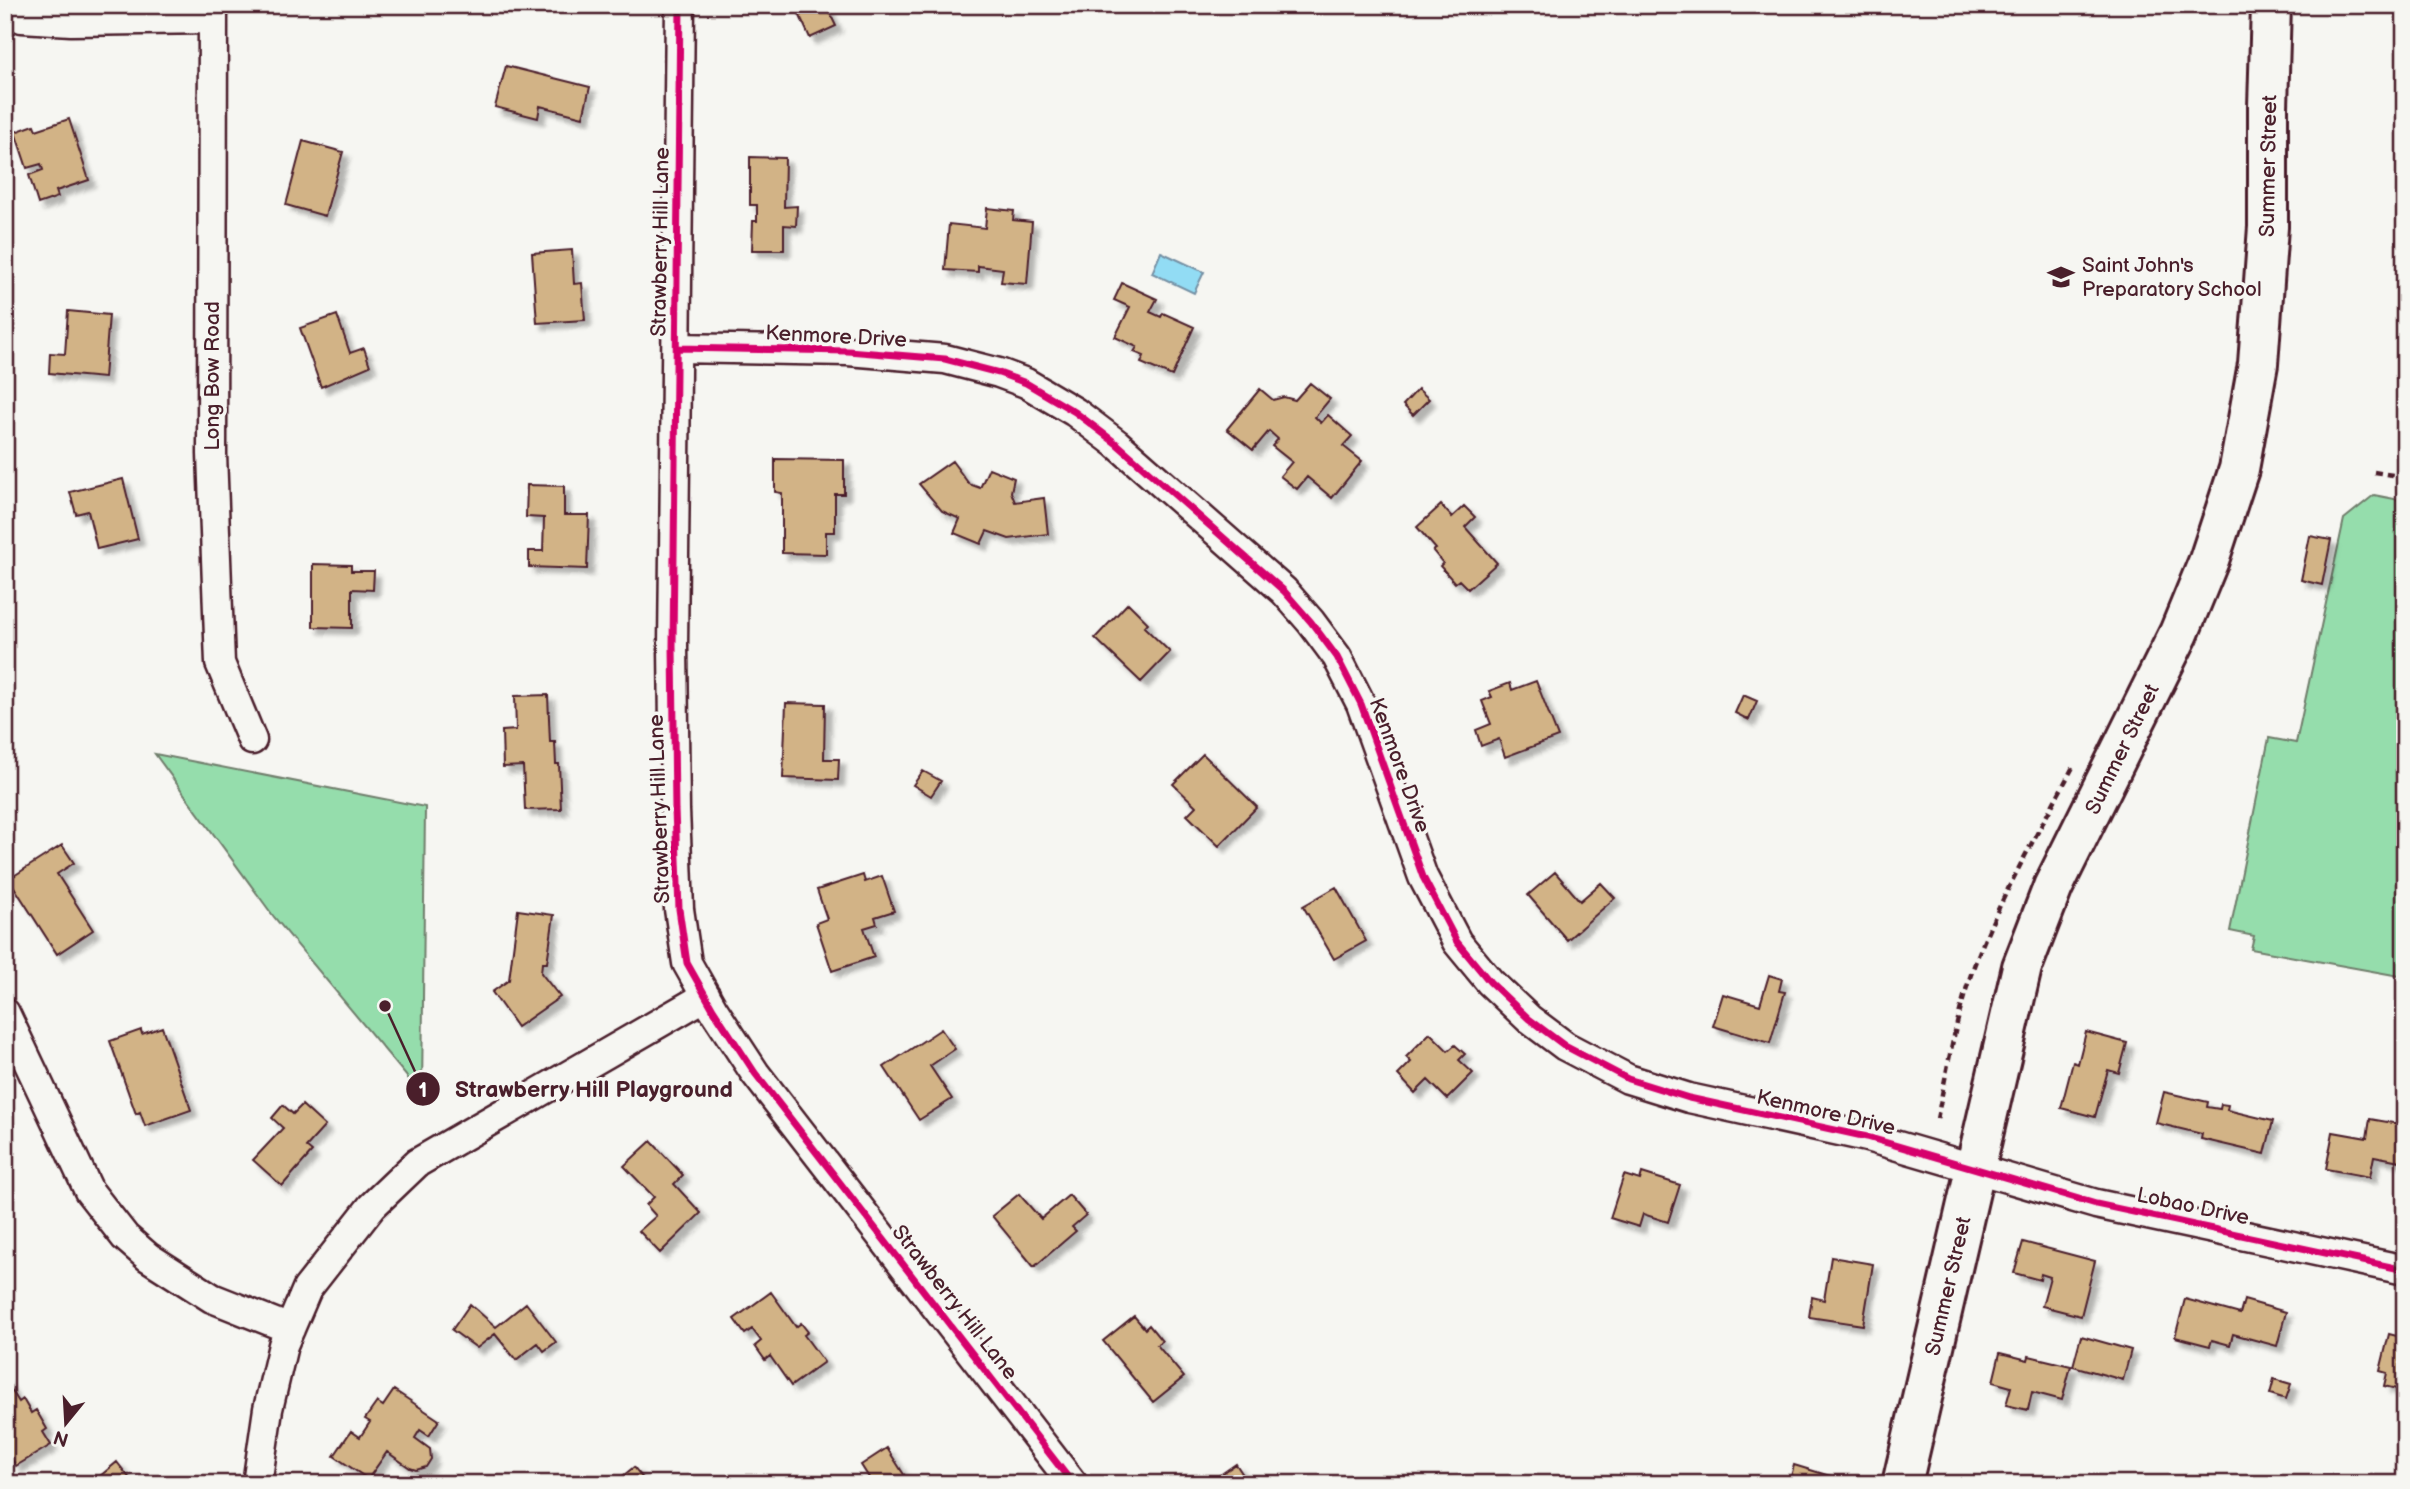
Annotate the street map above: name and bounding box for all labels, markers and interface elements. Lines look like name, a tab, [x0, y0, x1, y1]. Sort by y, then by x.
street label: Summer Street	[2255, 94, 2282, 237]
street label: Strawberry Hill Lane	[646, 147, 675, 337]
place label: Saint John's Preparatory School	[2082, 253, 2262, 302]
school or university icon: Saint John's Preparatory School	[2046, 262, 2076, 292]
street label: Long Bow Road	[200, 301, 225, 451]
street label: Kenmore Drive	[765, 320, 907, 353]
street label: Summer Street	[2080, 679, 2165, 819]
street label: Kenmore Drive	[1364, 694, 1435, 836]
street label: Strawberry Hill Lane	[644, 714, 675, 904]
callout: Strawberry Hill Playground	[405, 1067, 747, 1111]
text: Strawberry Hill Playground	[455, 1076, 733, 1104]
text: 1	[419, 1078, 427, 1103]
street label: Kenmore Drive	[1754, 1084, 1898, 1141]
street label: Lobao Drive	[2135, 1182, 2251, 1231]
street label: Summer Street	[1920, 1214, 1977, 1358]
street label: Strawberry Hill Lane	[886, 1220, 1023, 1385]
north arrow	[32, 1388, 102, 1458]
text: N	[51, 1425, 72, 1451]

